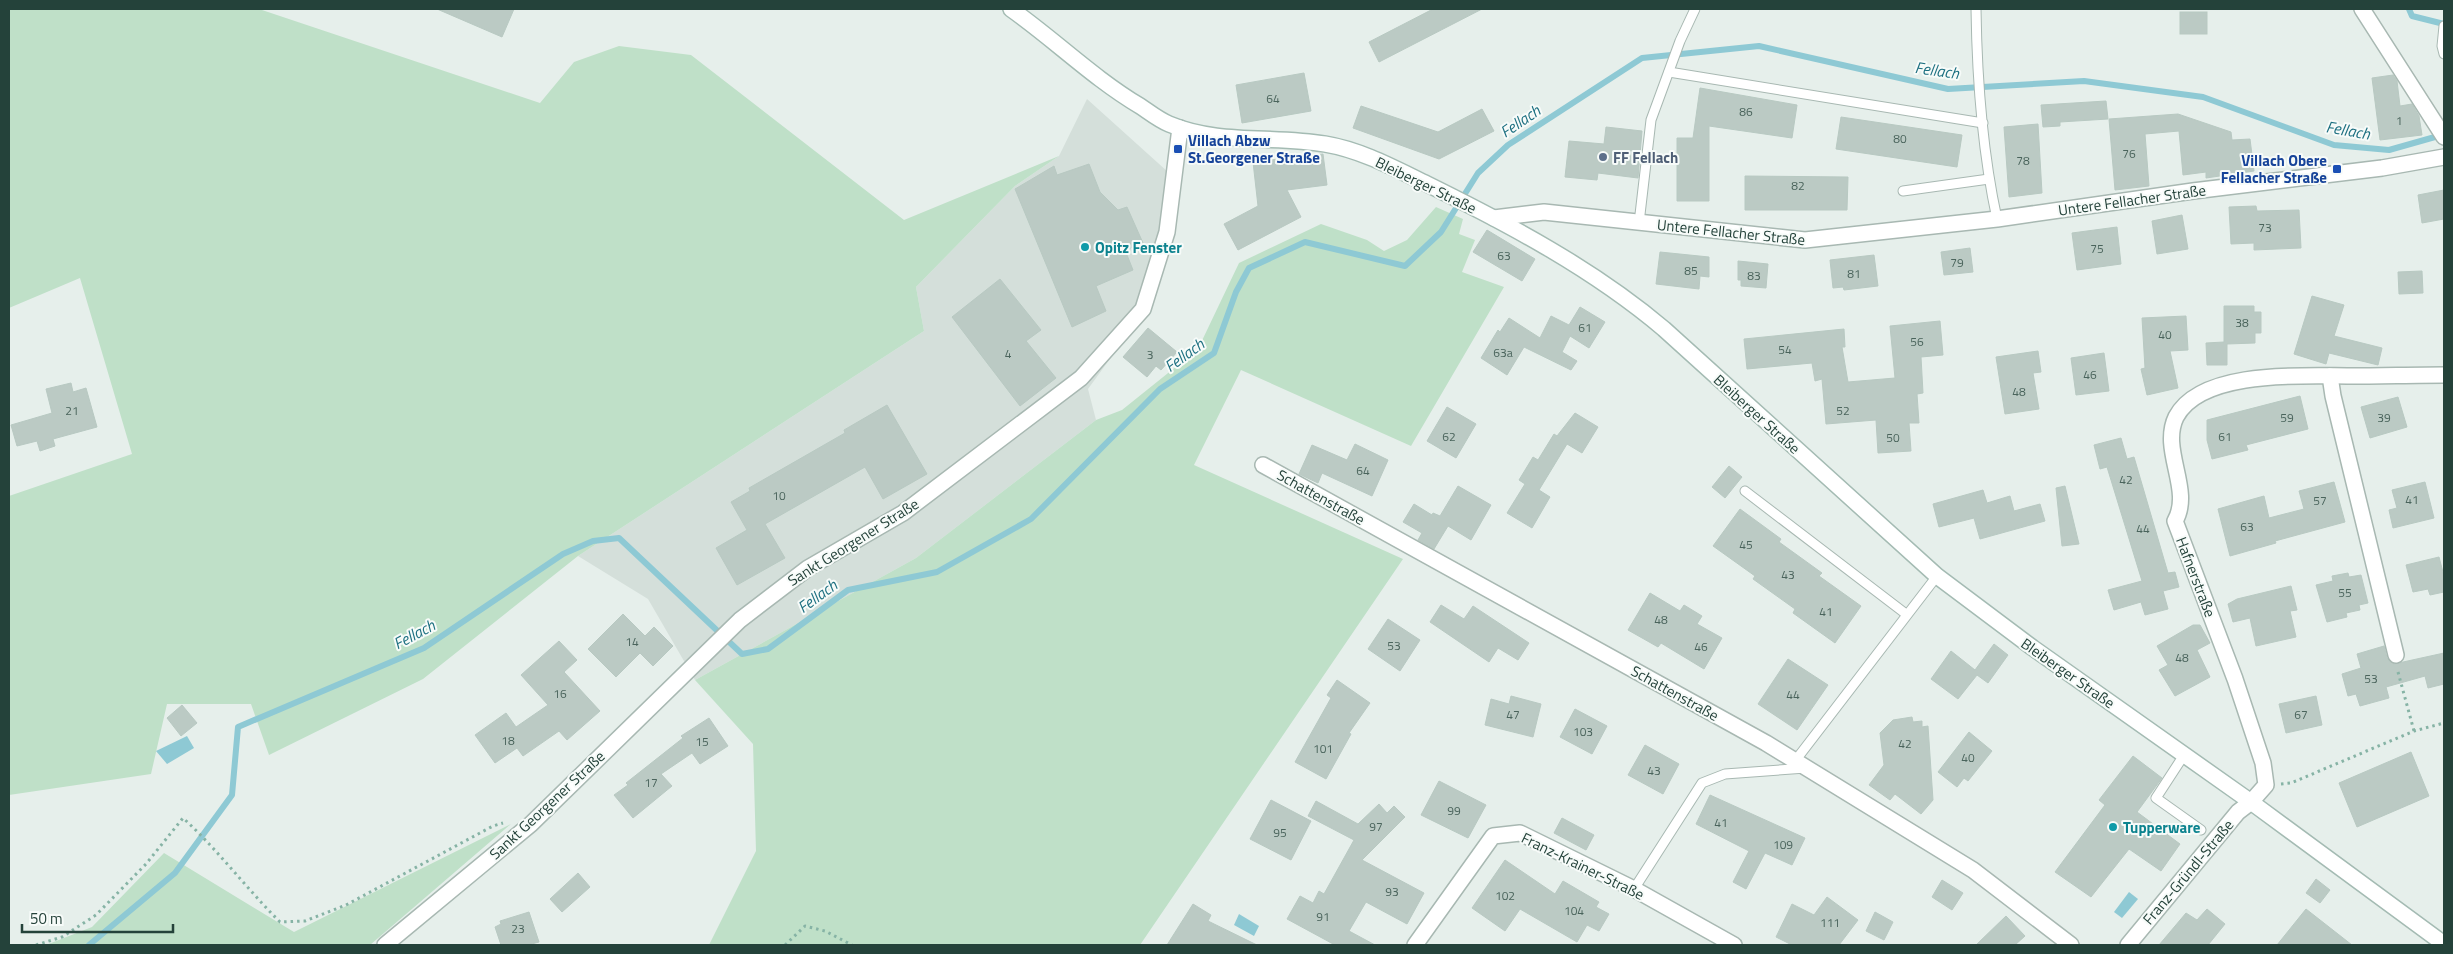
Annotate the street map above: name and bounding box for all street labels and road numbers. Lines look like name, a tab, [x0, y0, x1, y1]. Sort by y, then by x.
street label: Bleiberger Straße	[1372, 151, 1480, 219]
street label: Untere Fellacher Straße	[2057, 178, 2207, 222]
street label: Untere Fellacher Straße	[1656, 213, 1806, 251]
street label: Bleiberger Straße	[1708, 369, 1806, 459]
street label: Schattenstraße	[1273, 463, 1369, 531]
street label: Sankt Georgener Straße	[783, 492, 923, 592]
street label: Hafnerstraße	[2170, 533, 2222, 621]
street label: Bleiberger Straße	[2016, 632, 2120, 714]
street label: Schattenstraße	[1627, 659, 1723, 727]
street label: Sankt Georgener Straße	[484, 745, 610, 865]
street label: Franz-Gründl-Straße	[2137, 814, 2239, 930]
street label: Franz-Krainer-Straße	[1518, 826, 1648, 906]

